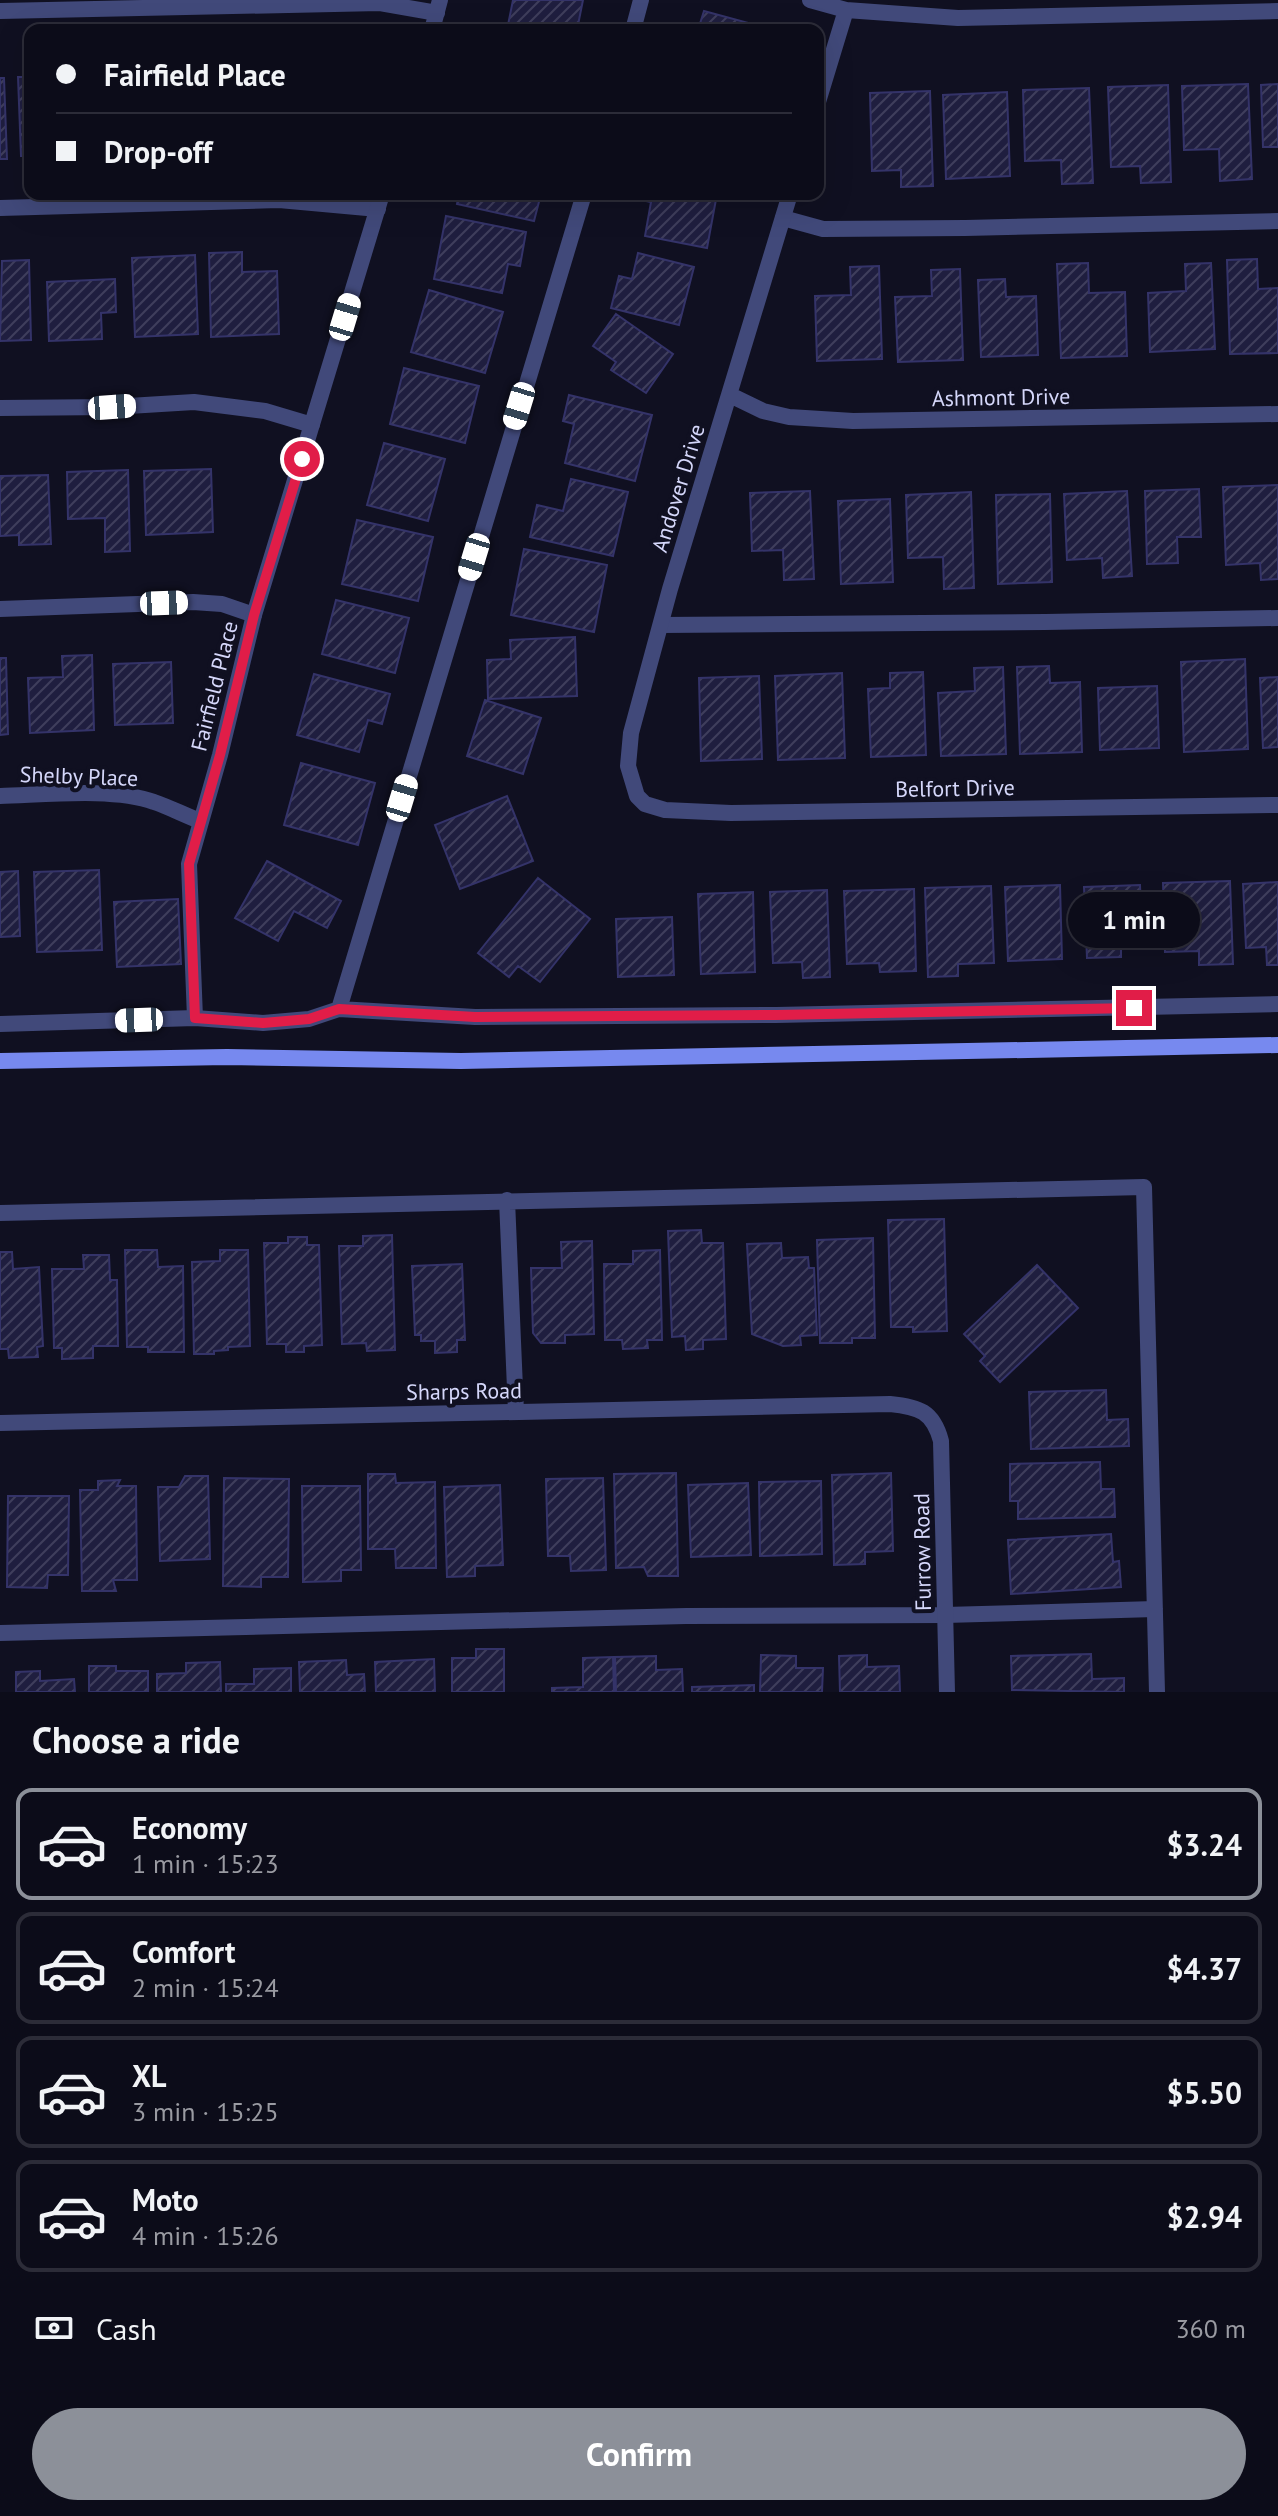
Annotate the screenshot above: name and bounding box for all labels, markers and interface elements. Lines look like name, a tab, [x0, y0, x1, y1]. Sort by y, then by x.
text: Fairfield Place	[104, 55, 286, 94]
text: Drop-off	[104, 132, 212, 171]
car	[327, 291, 363, 343]
car	[501, 380, 537, 432]
street label: Ashmont Drive	[932, 382, 1070, 412]
car	[87, 393, 137, 421]
street label: Andover Drive	[645, 421, 711, 555]
route start	[284, 441, 320, 477]
car	[456, 531, 492, 583]
car	[140, 590, 188, 616]
street label: Fairfield Place	[184, 618, 244, 754]
street label: Shelby Place	[19, 760, 139, 792]
car	[384, 772, 420, 824]
street label: Belfort Drive	[895, 773, 1015, 803]
callout: 1 min	[1068, 892, 1200, 948]
text: 1 min	[1102, 903, 1166, 936]
route end	[1116, 990, 1152, 1026]
car	[115, 1007, 163, 1033]
street label: Sharps Road	[406, 1376, 522, 1406]
street label: Furrow Road	[907, 1493, 937, 1611]
text: Choose a ride	[32, 1716, 240, 1763]
icon: car	[36, 1808, 108, 1880]
text: Economy	[132, 1808, 247, 1847]
text: $3.24	[1167, 1825, 1242, 1864]
text: 1 min · 15:23	[132, 1847, 279, 1880]
icon: car	[36, 1932, 108, 2004]
text: Comfort	[132, 1932, 235, 1971]
text: $4.37	[1167, 1949, 1242, 1988]
text: 2 min · 15:24	[132, 1971, 279, 2004]
icon: car	[36, 2056, 108, 2128]
text: XL	[132, 2056, 166, 2095]
text: $5.50	[1167, 2073, 1242, 2112]
text: 3 min · 15:25	[132, 2095, 279, 2128]
icon: car	[36, 2180, 108, 2252]
text: Moto	[132, 2180, 199, 2219]
text: $2.94	[1167, 2197, 1242, 2236]
text: 4 min · 15:26	[132, 2219, 279, 2252]
icon: cash	[32, 2306, 76, 2350]
text: Cash	[96, 2309, 157, 2348]
text: 360 m	[1175, 2312, 1246, 2345]
button: Confirm	[32, 2408, 1246, 2500]

